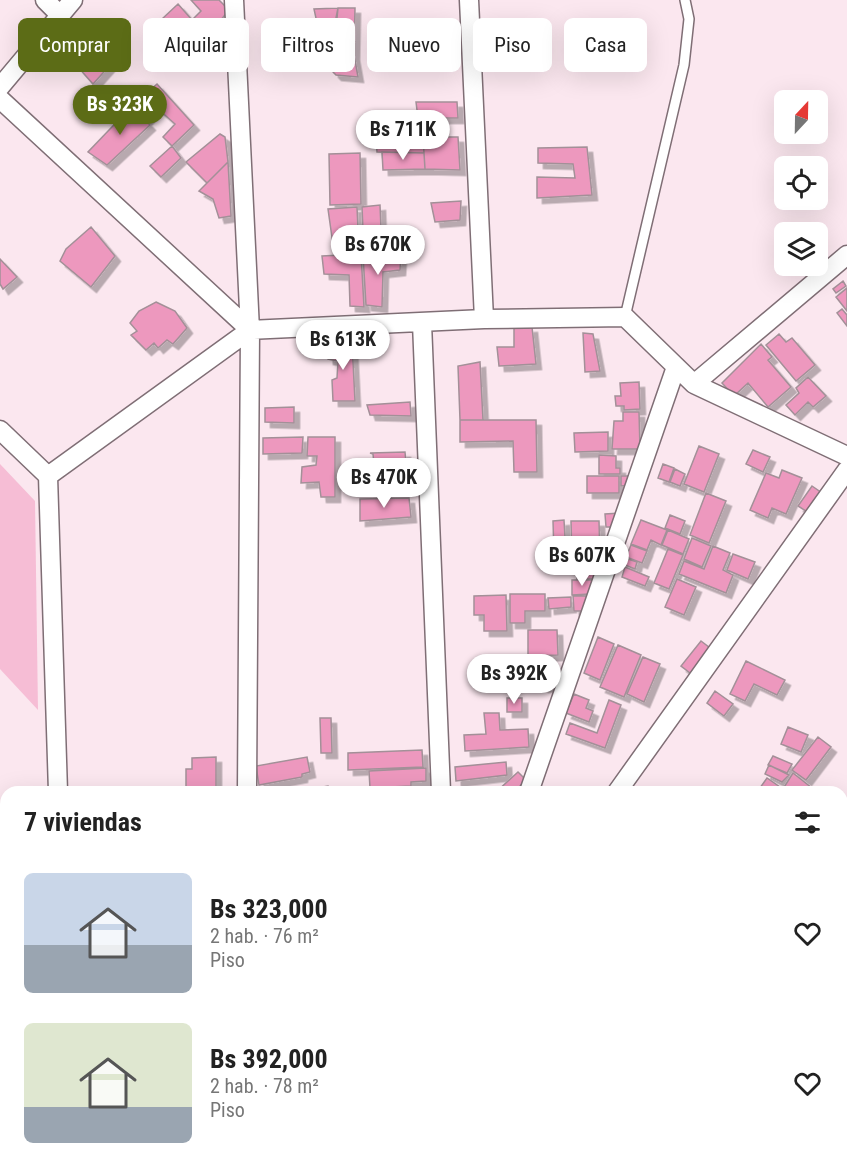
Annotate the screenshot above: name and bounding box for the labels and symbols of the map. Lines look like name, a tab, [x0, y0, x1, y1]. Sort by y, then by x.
pin: Bs 323K	[65, 85, 175, 136]
north arrow	[774, 90, 828, 144]
pin: Bs 711K	[348, 110, 458, 161]
pin: Bs 670K	[323, 225, 433, 276]
pin: Bs 613K	[288, 320, 398, 371]
pin: Bs 470K	[329, 458, 439, 509]
pin: Bs 607K	[527, 536, 637, 587]
pin: Bs 392K	[459, 654, 569, 705]

